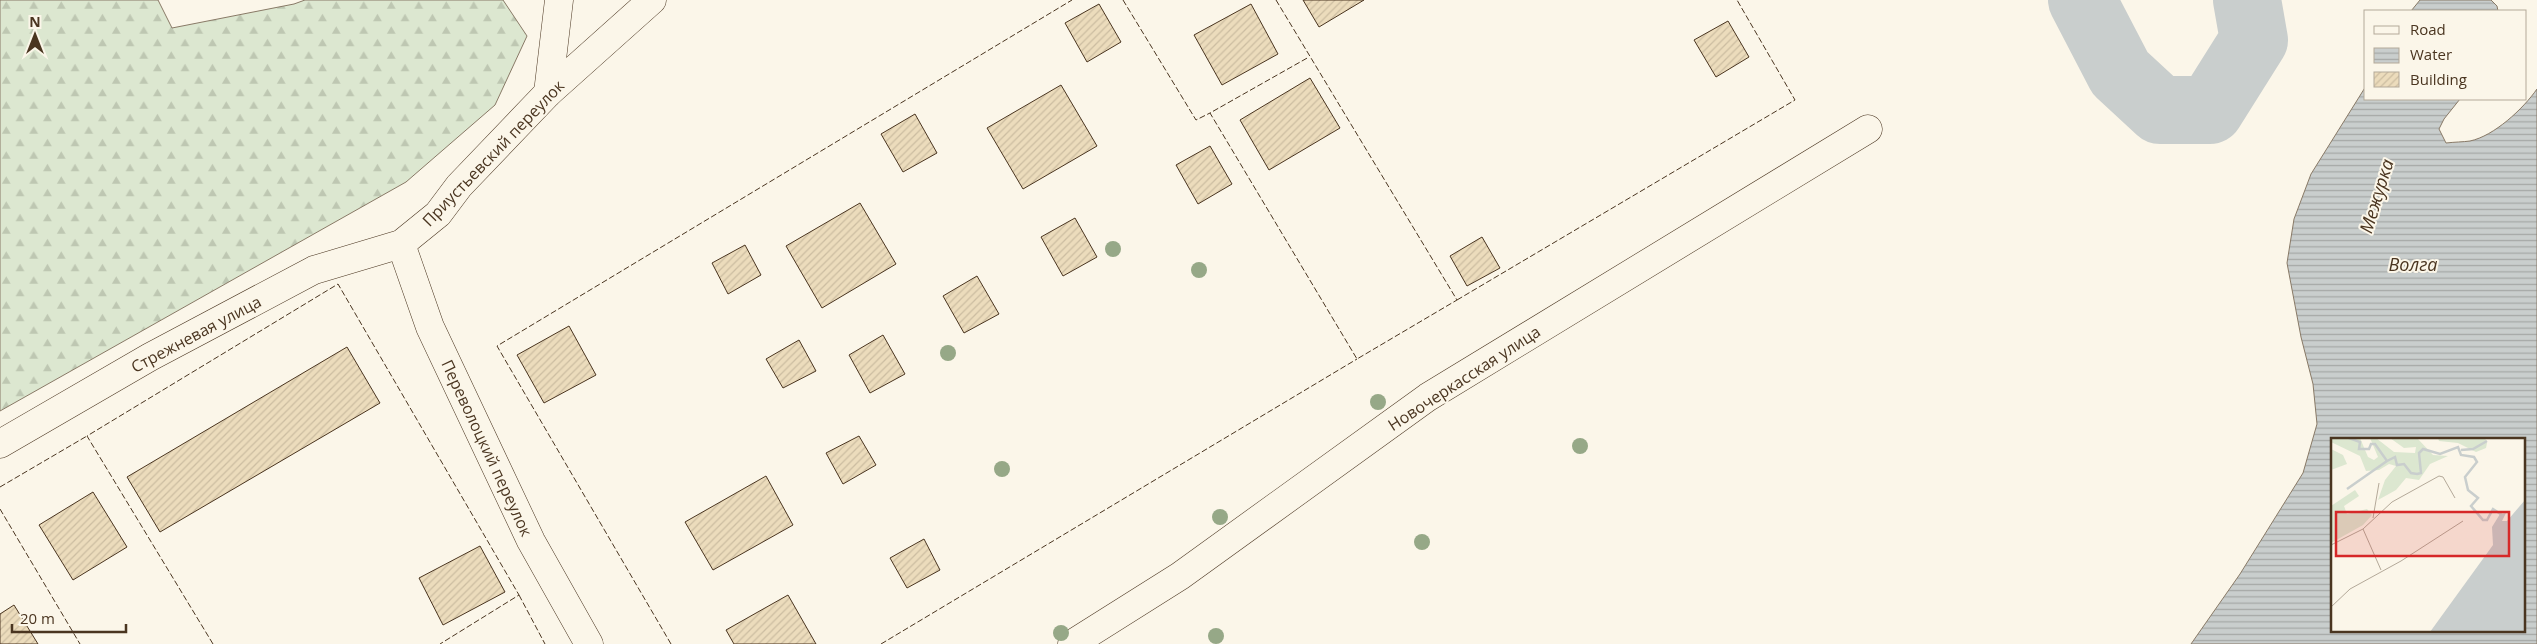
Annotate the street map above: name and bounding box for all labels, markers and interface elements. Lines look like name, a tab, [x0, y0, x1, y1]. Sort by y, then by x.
north arrow	[10, 10, 60, 60]
legend	[2364, 10, 2527, 100]
text: N	[29, 12, 41, 31]
text: Road	[2410, 19, 2446, 39]
text: Water	[2410, 44, 2452, 64]
text: Building	[2410, 69, 2467, 89]
street label: Приустьевский переулок	[417, 74, 569, 231]
water label: Межурка	[2353, 156, 2399, 236]
water label: Волга	[2389, 252, 2438, 276]
street label: Стрежневая улица	[127, 290, 265, 378]
street label: Новочеркасская улица	[1384, 320, 1544, 436]
street label: Переволоцкий переулок	[436, 356, 538, 541]
inset map	[2331, 438, 2524, 632]
scale bar	[12, 602, 126, 634]
text: 20 m	[20, 608, 55, 628]

